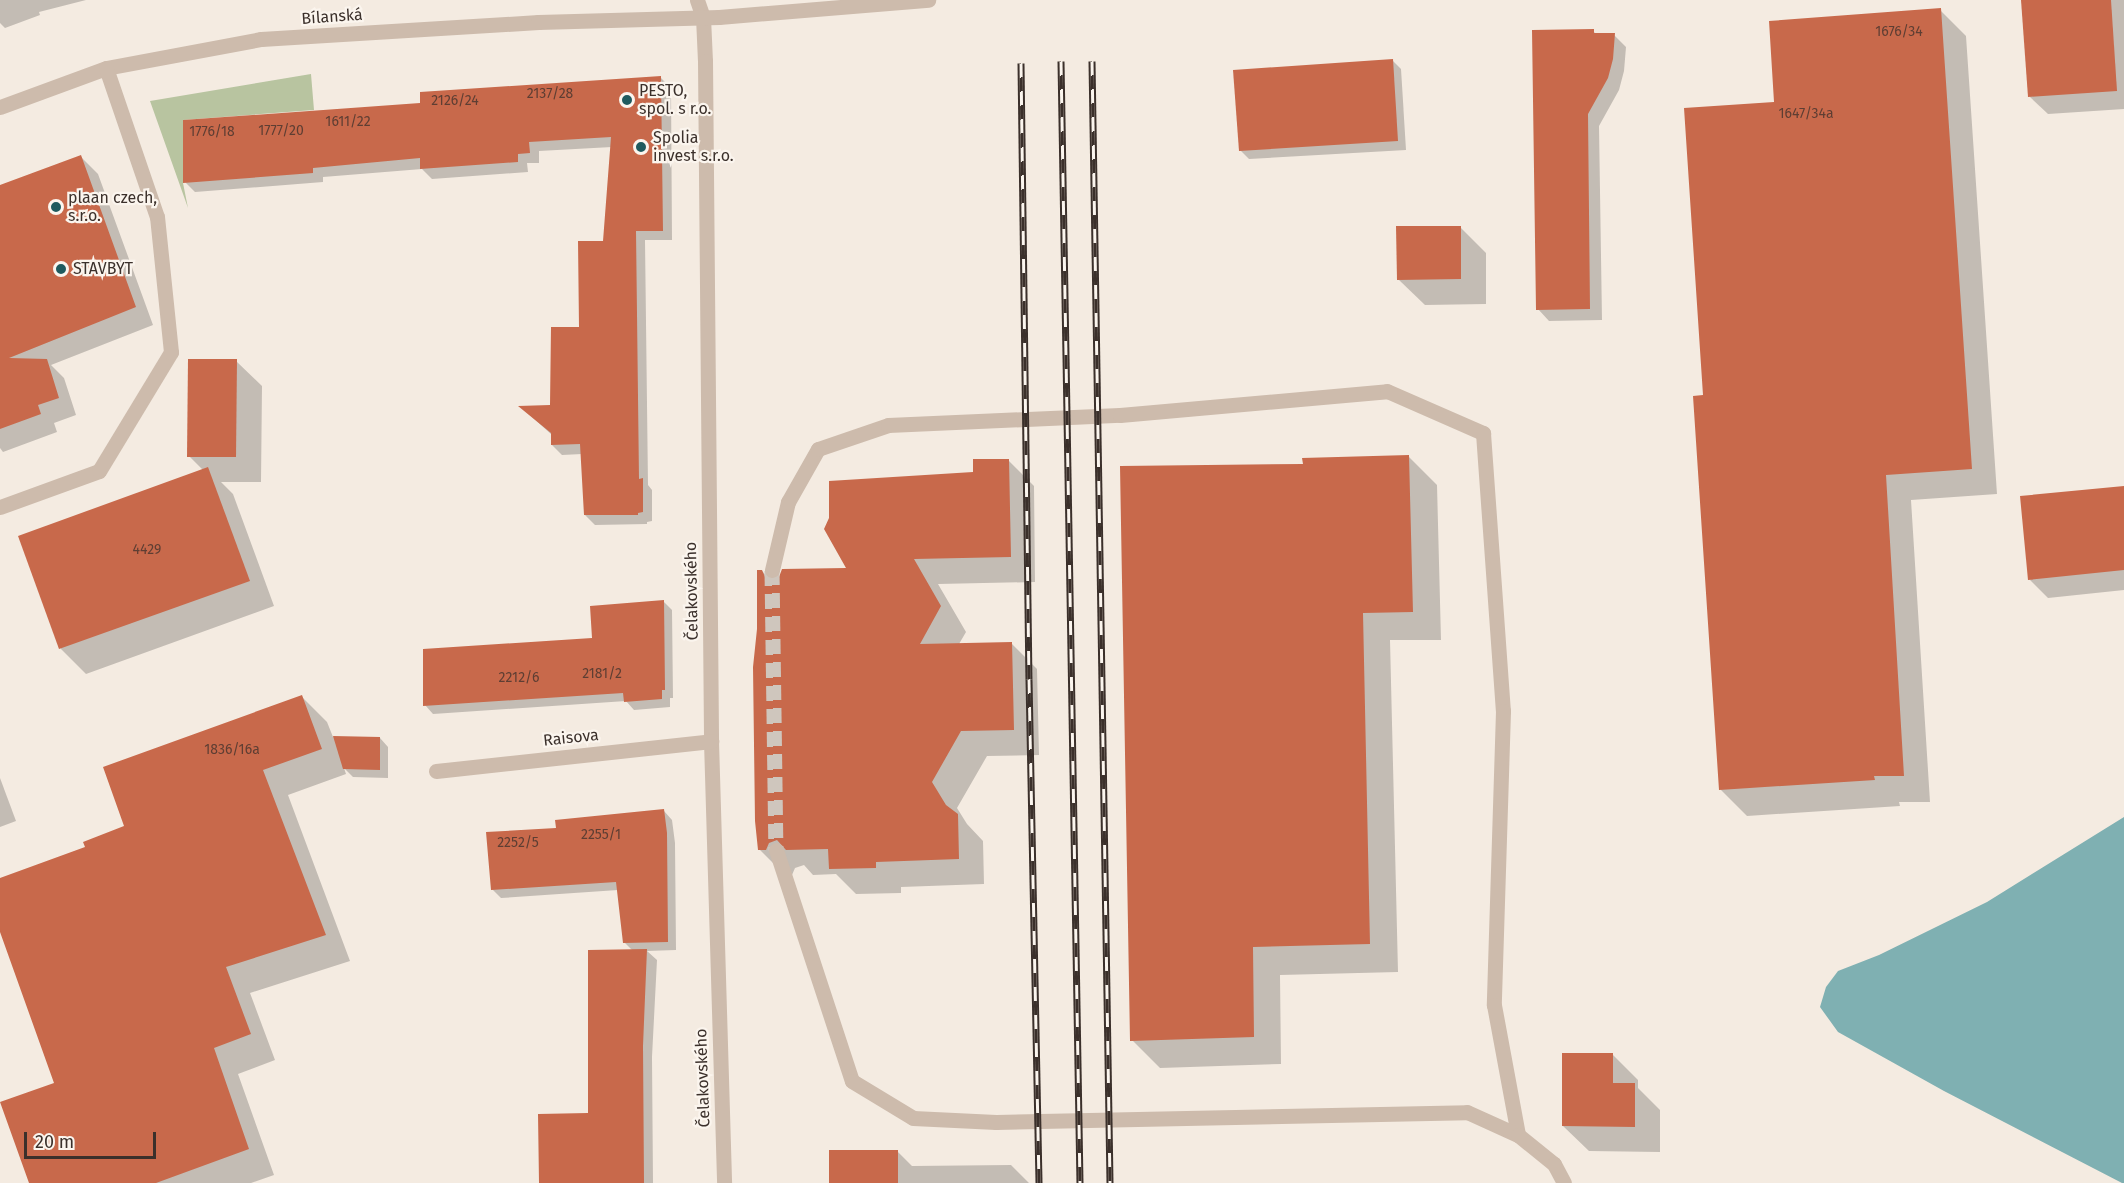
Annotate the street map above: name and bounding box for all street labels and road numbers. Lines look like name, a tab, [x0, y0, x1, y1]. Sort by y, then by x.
street label: Bílanská	[301, 5, 363, 29]
street label: Čelakovského	[682, 541, 702, 641]
street label: Raisova	[542, 726, 600, 750]
street label: Čelakovského	[692, 1028, 714, 1128]

